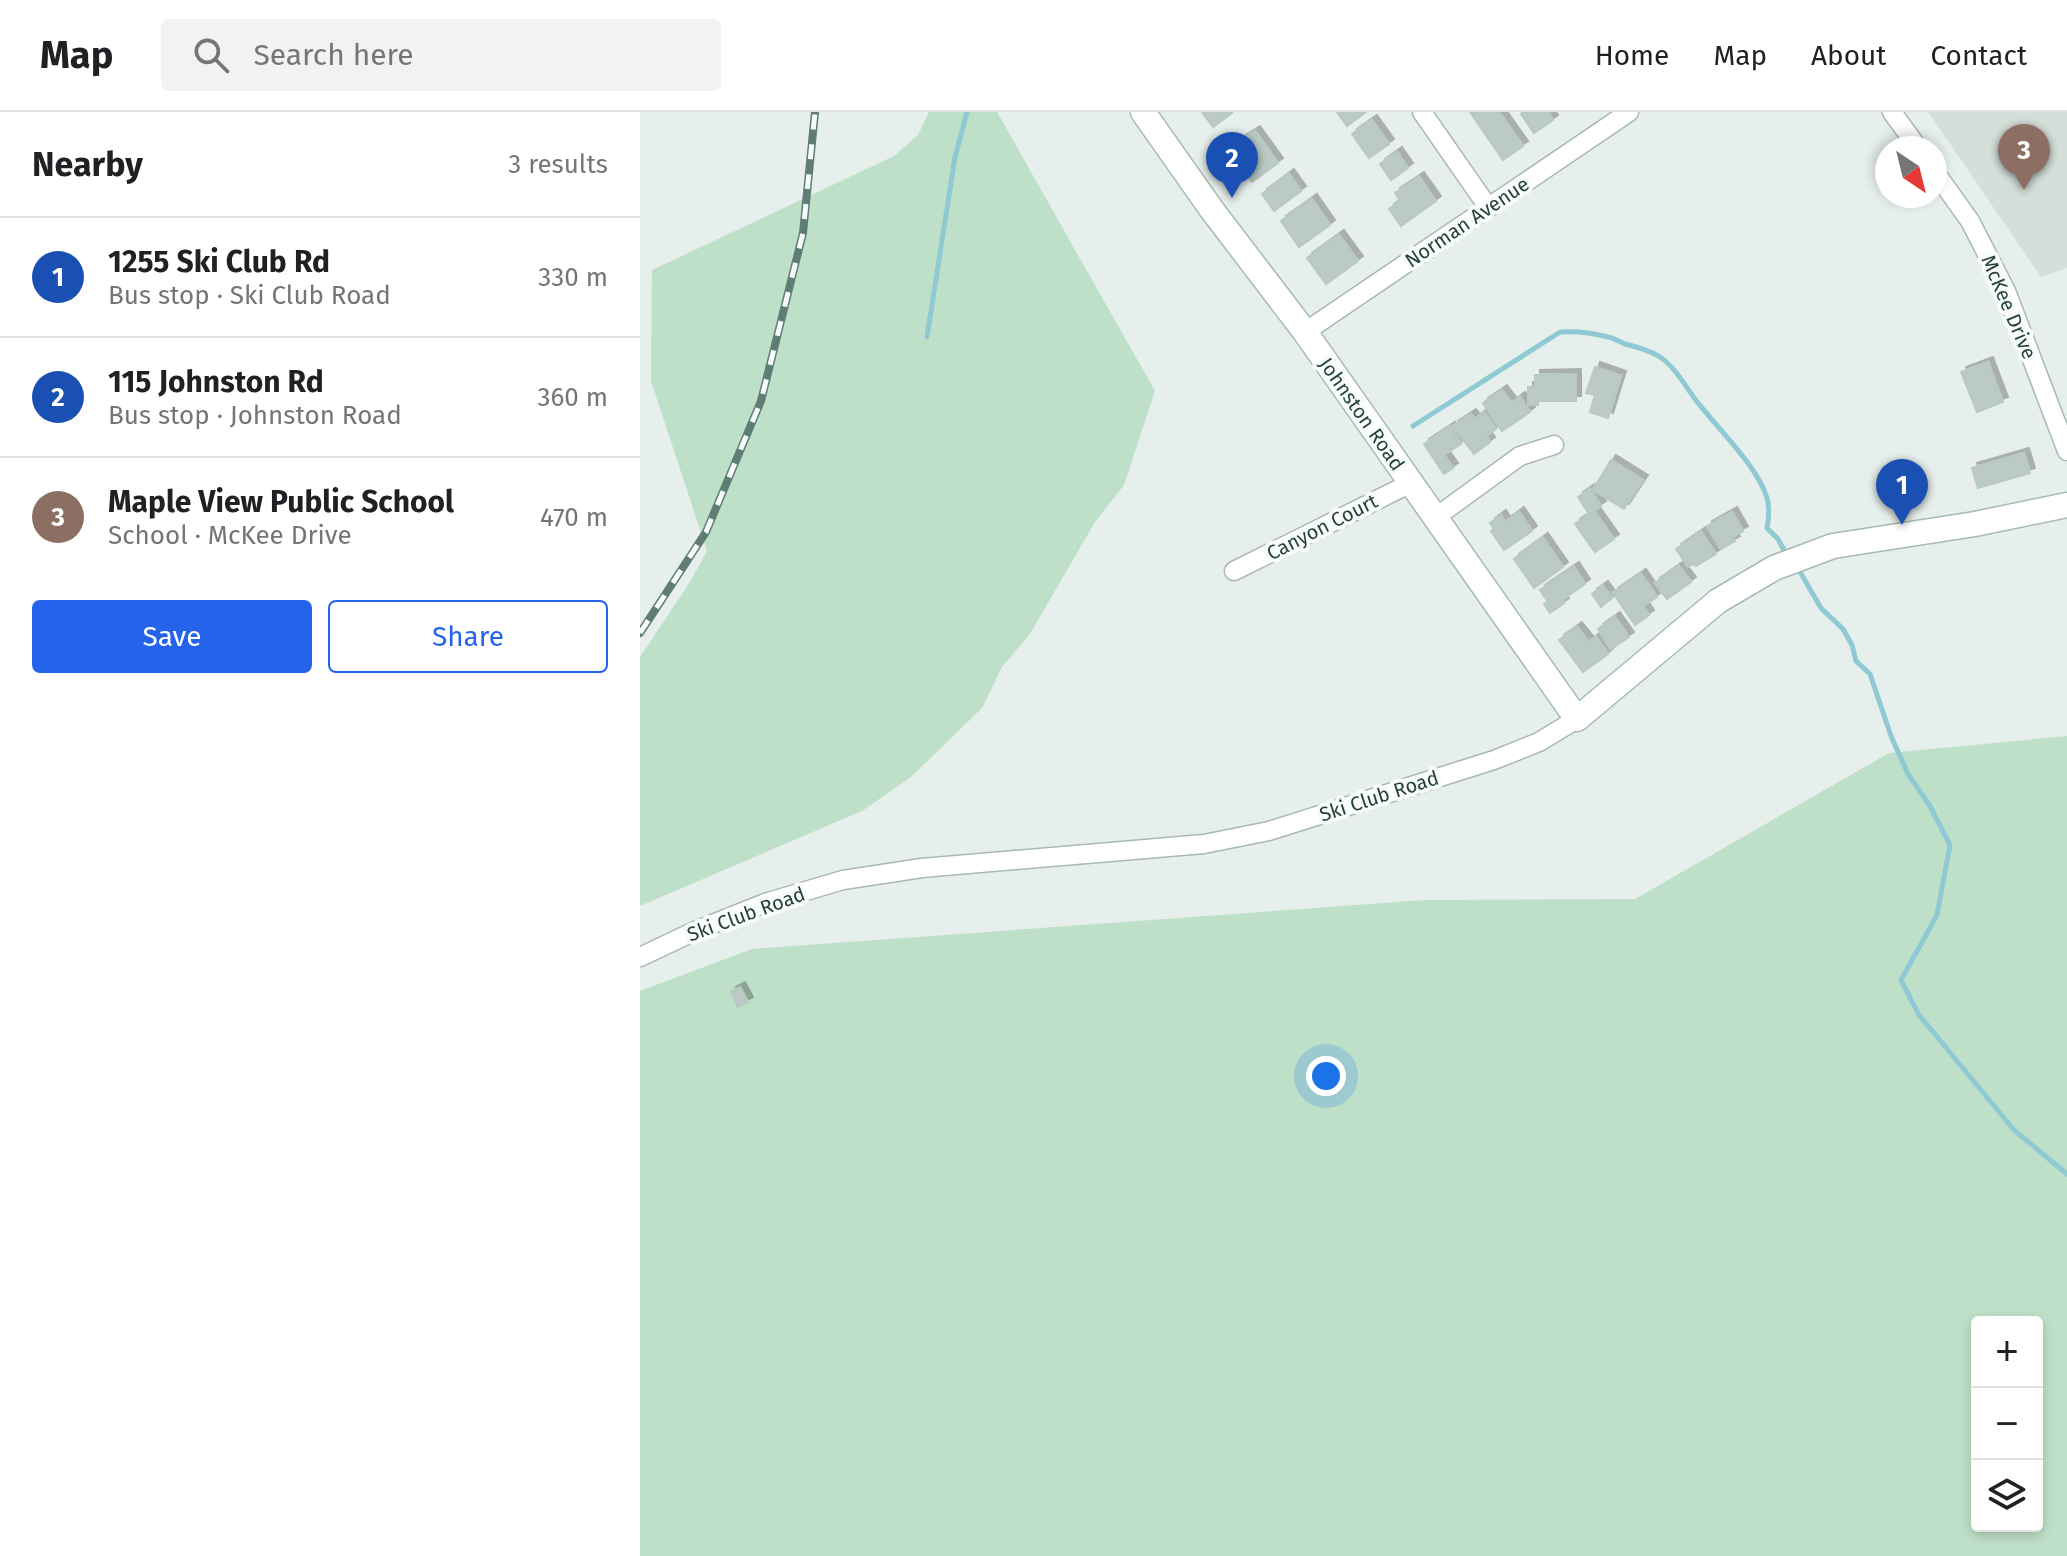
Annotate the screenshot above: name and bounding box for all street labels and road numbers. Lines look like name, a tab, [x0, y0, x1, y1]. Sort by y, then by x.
street label: Norman Avenue	[1400, 172, 1534, 272]
street label: McKee Drive	[1976, 251, 2042, 363]
street label: Johnston Road	[1314, 353, 1410, 475]
street label: Canyon Court	[1263, 488, 1382, 565]
street label: Ski Club Road	[1316, 765, 1442, 827]
street label: Ski Club Road	[684, 882, 808, 946]

